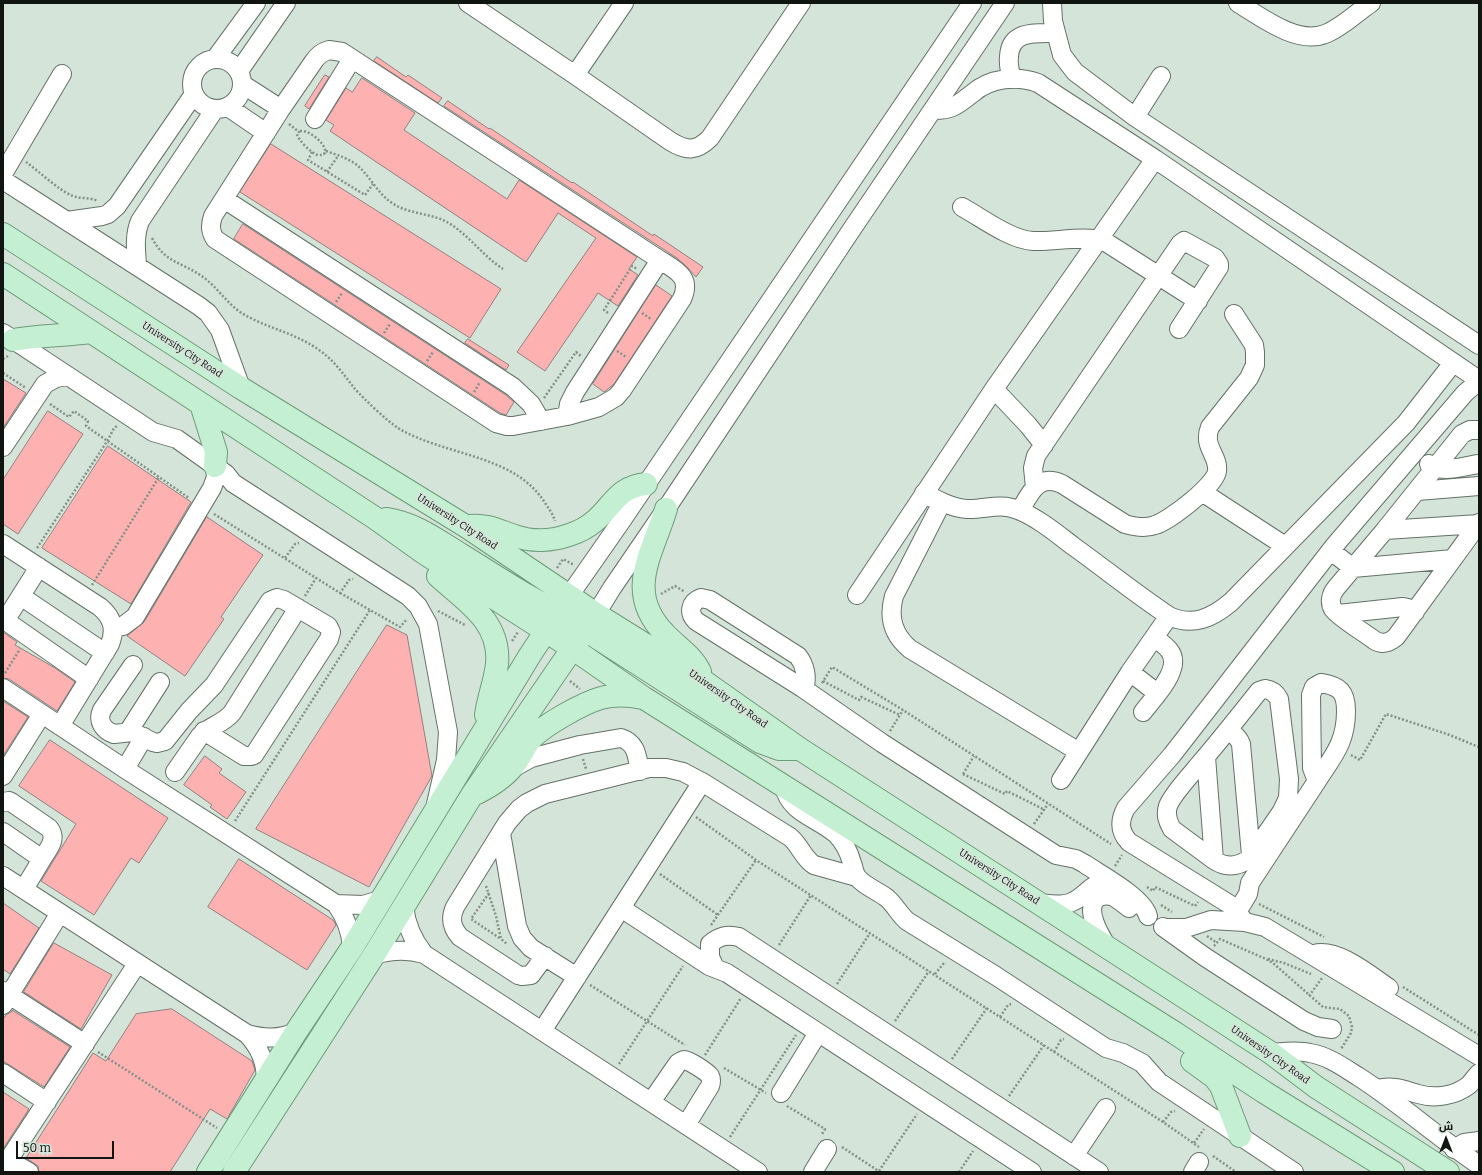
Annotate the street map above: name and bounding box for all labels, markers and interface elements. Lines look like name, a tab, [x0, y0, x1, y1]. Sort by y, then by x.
street label: University City Road	[140, 320, 224, 380]
street label: University City Road	[415, 492, 499, 552]
street label: University City Road	[686, 667, 770, 731]
street label: University City Road	[957, 847, 1041, 907]
street label: University City Road	[1228, 1023, 1312, 1087]
north arrow	[1426, 1119, 1466, 1159]
text: ش	[1439, 1120, 1453, 1133]
scale bar	[18, 1133, 116, 1159]
text: 50 m	[23, 1141, 51, 1155]

